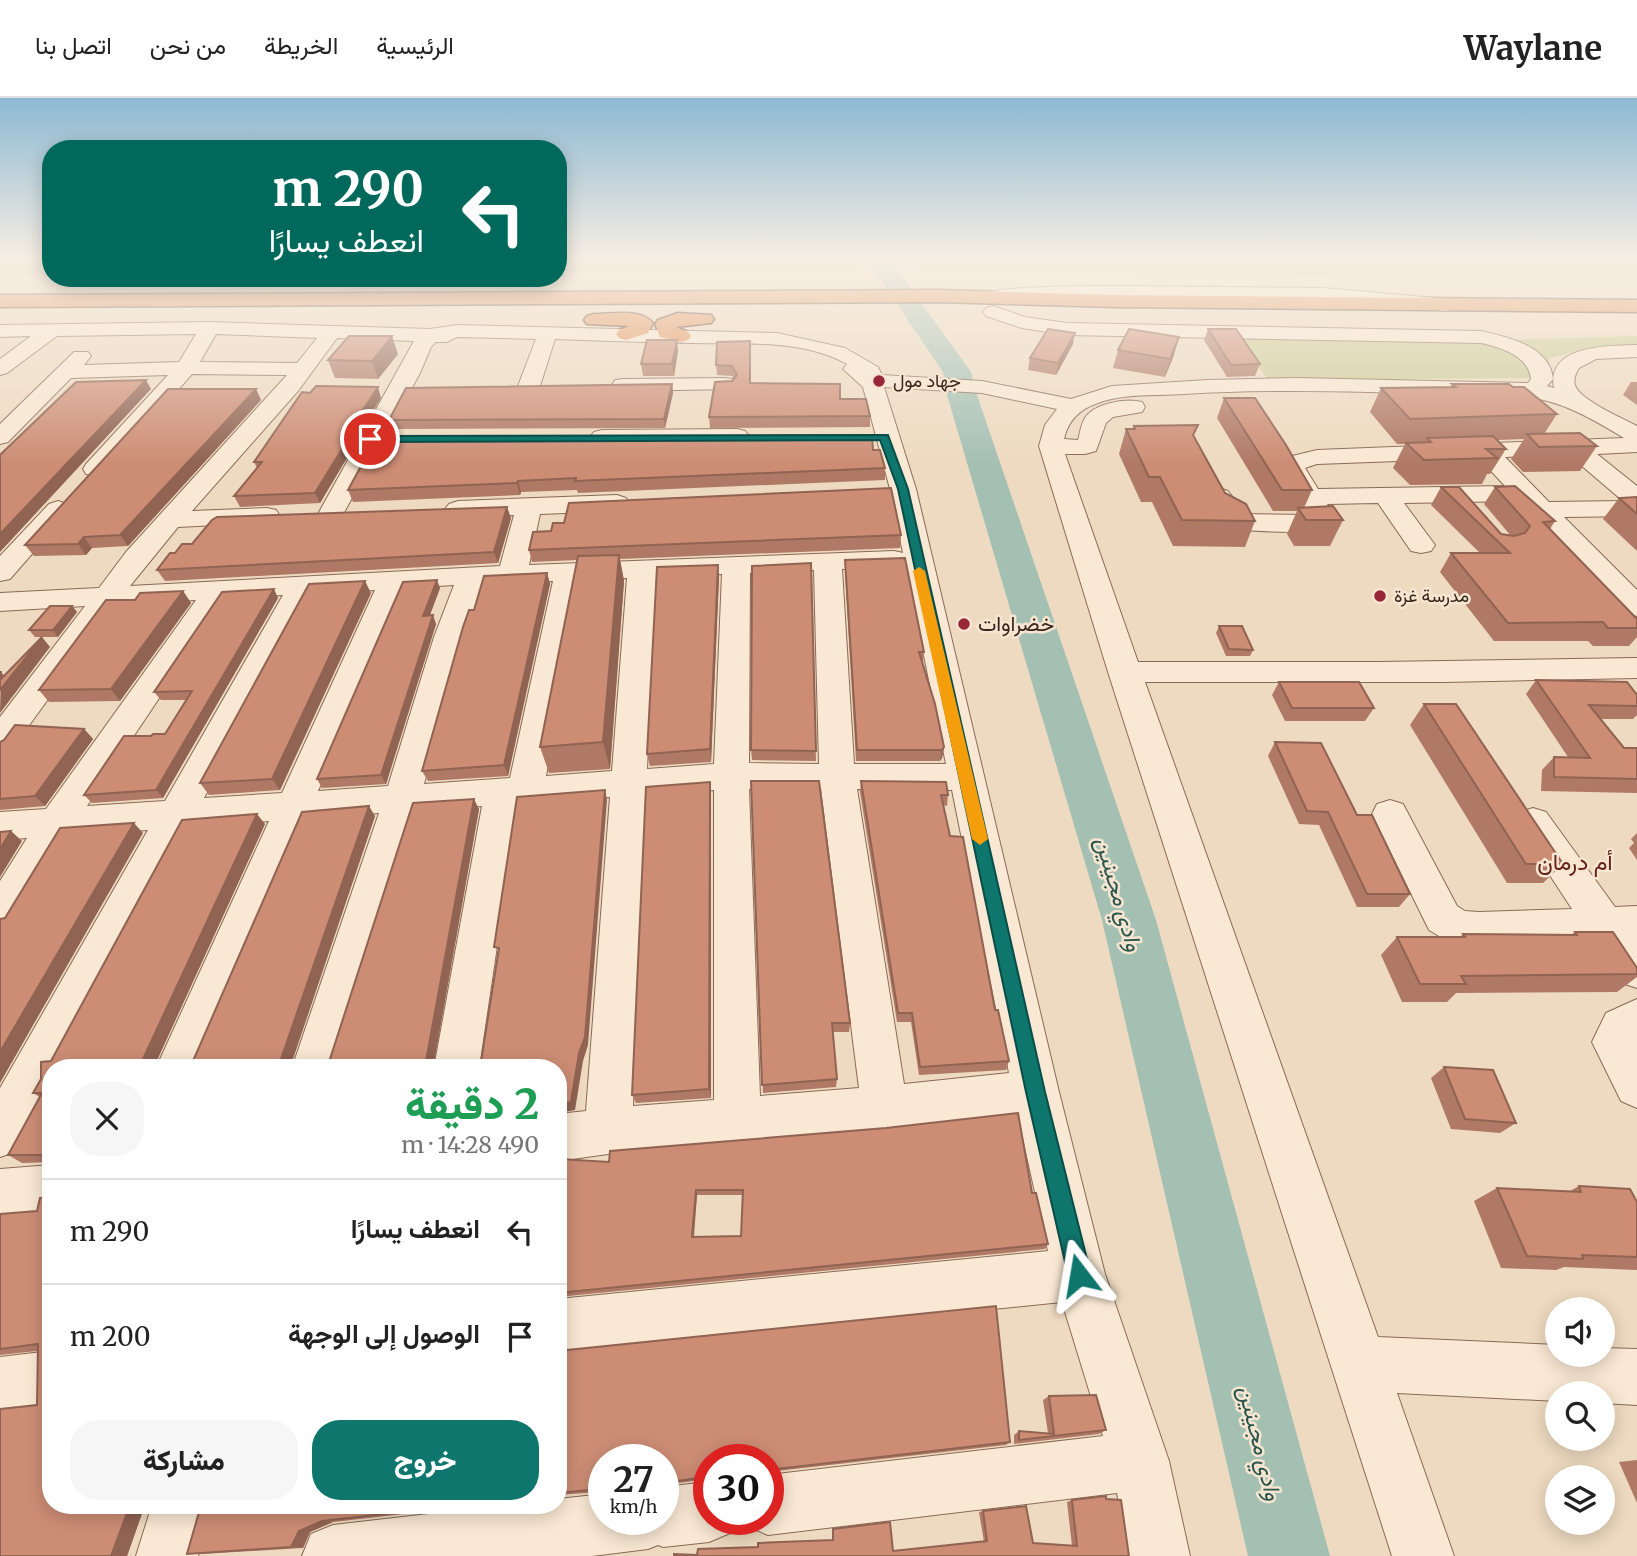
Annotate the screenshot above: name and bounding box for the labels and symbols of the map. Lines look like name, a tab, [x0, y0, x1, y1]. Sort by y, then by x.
place label: جهاد مول	[893, 369, 961, 392]
marker: جهاد مول	[871, 373, 887, 389]
pin	[340, 409, 400, 469]
place label: مدرسة غزة	[1394, 584, 1469, 607]
marker: مدرسة غزة	[1372, 588, 1388, 604]
place label: خضراوات	[978, 610, 1054, 637]
marker: خضراوات	[956, 616, 972, 632]
water label: وادي مجينين	[1085, 833, 1150, 956]
district label: أم درمان	[1537, 847, 1613, 877]
position arrow	[1042, 1238, 1116, 1312]
water label: وادي مجينين	[1227, 1382, 1289, 1505]
speed limit sign: 30	[693, 1444, 784, 1535]

